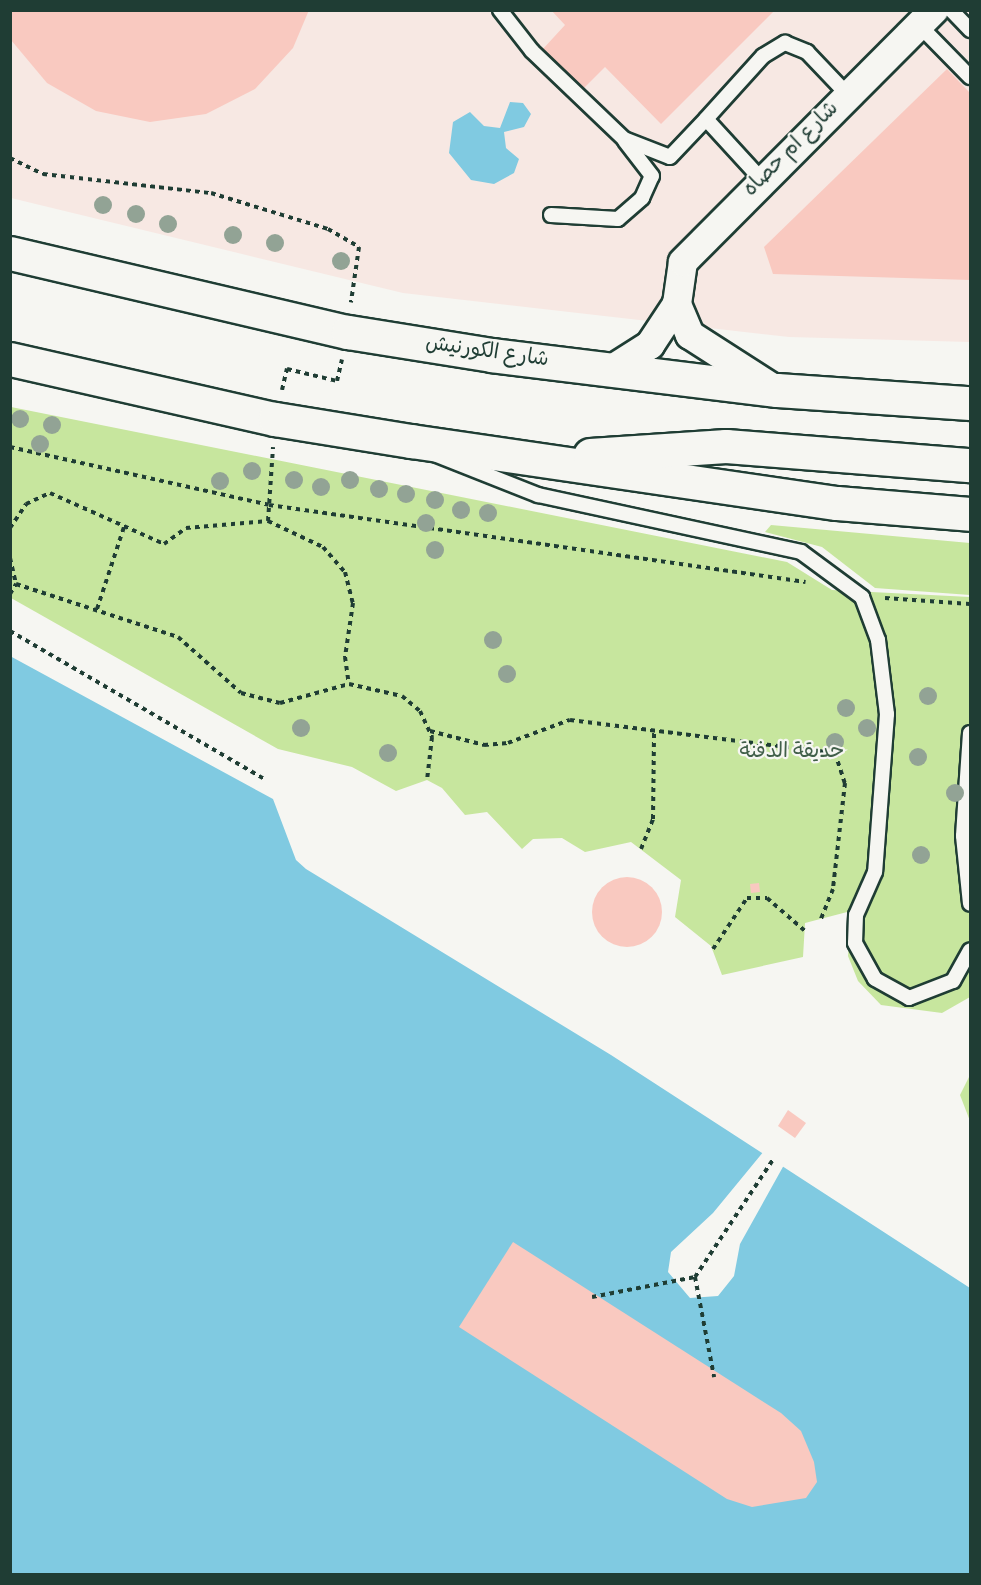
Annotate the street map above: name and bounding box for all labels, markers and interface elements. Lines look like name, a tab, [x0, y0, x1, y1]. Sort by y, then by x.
street label: شارع ام حصاه	[739, 97, 845, 203]
street label: شارع الكورنيش	[424, 332, 550, 374]
park label: حديقة الدفنة	[740, 740, 844, 766]

